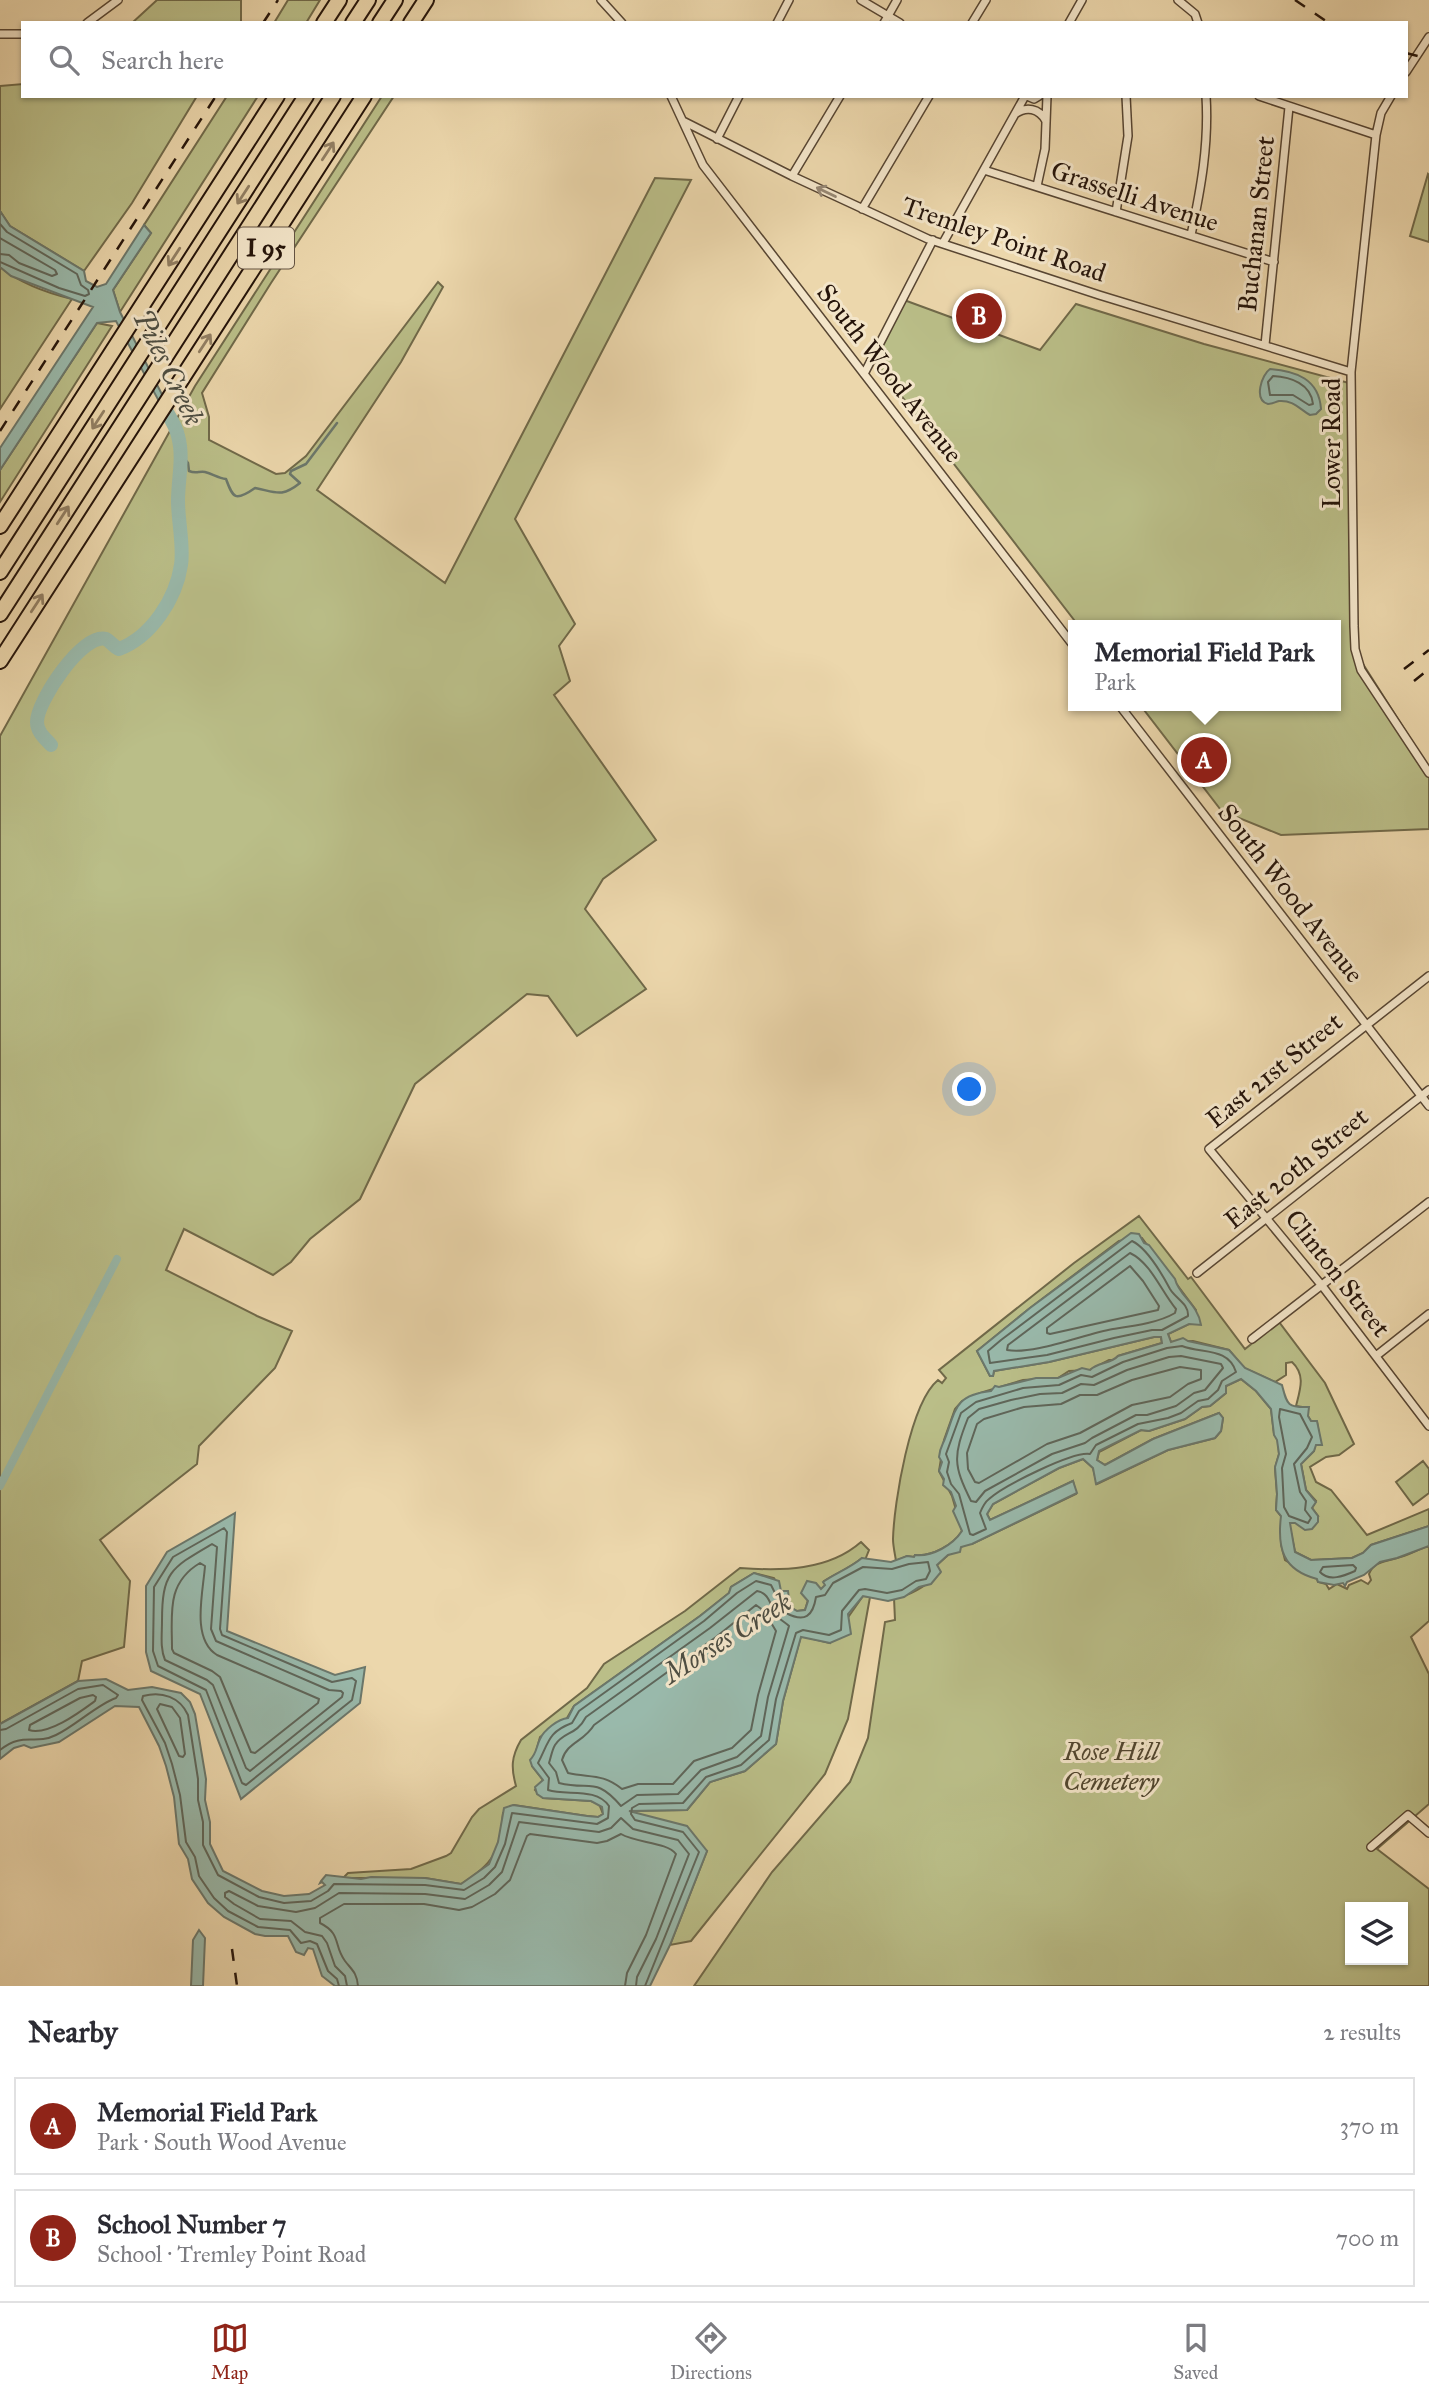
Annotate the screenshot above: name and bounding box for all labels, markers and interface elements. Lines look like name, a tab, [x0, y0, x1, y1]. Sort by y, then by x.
search box	[21, 21, 1408, 98]
icon: search	[45, 41, 83, 79]
text: Search here	[101, 44, 224, 76]
street label: Buchanan Street	[1231, 134, 1281, 314]
one-way arrow	[321, 142, 335, 162]
street label: Grasselli Avenue	[1047, 154, 1223, 238]
one-way arrow	[235, 185, 250, 204]
one-way arrow	[816, 185, 837, 198]
street label: Tremley Point Road	[898, 189, 1110, 289]
road number: I 95	[238, 228, 294, 268]
one-way arrow	[166, 246, 180, 266]
street label: South Wood Avenue	[810, 277, 970, 469]
pin: B	[956, 290, 1002, 342]
water label: Piles Creek	[125, 303, 212, 432]
one-way arrow	[198, 333, 212, 353]
street label: Lower Road	[1315, 378, 1347, 508]
one-way arrow	[90, 410, 105, 429]
one-way arrow	[56, 506, 71, 525]
one-way arrow	[30, 594, 44, 614]
popup	[1068, 620, 1341, 711]
text: Memorial Field Park	[1094, 636, 1315, 668]
text: Park	[1094, 668, 1136, 696]
pin: A	[1181, 734, 1227, 786]
street label: South Wood Avenue	[1211, 797, 1371, 989]
street label: East 21st Street	[1199, 1005, 1349, 1135]
your location	[952, 1072, 986, 1106]
street label: East 20th Street	[1218, 1100, 1374, 1236]
street label: Clinton Street	[1278, 1203, 1398, 1343]
water label: Morses Creek	[654, 1584, 799, 1692]
park label: Rose Hill Cemetery	[1063, 1735, 1160, 1797]
map controls	[1345, 1902, 1408, 1965]
button: layers	[1345, 1902, 1408, 1965]
text: Nearby	[28, 2014, 118, 2050]
text: 2 results	[1323, 2018, 1401, 2046]
text: Memorial Field Park	[97, 2096, 317, 2128]
text: A	[45, 2112, 61, 2140]
text: 370 m	[1340, 2112, 1399, 2140]
text: Park · South Wood Avenue	[97, 2128, 347, 2156]
text: School Number 7	[97, 2208, 286, 2240]
text: B	[45, 2224, 61, 2252]
text: 700 m	[1336, 2224, 1399, 2252]
text: School · Tremley Point Road	[97, 2240, 366, 2268]
tab: Map	[211, 2319, 249, 2384]
tab: Directions	[670, 2319, 752, 2384]
tab: Saved	[1173, 2319, 1218, 2384]

